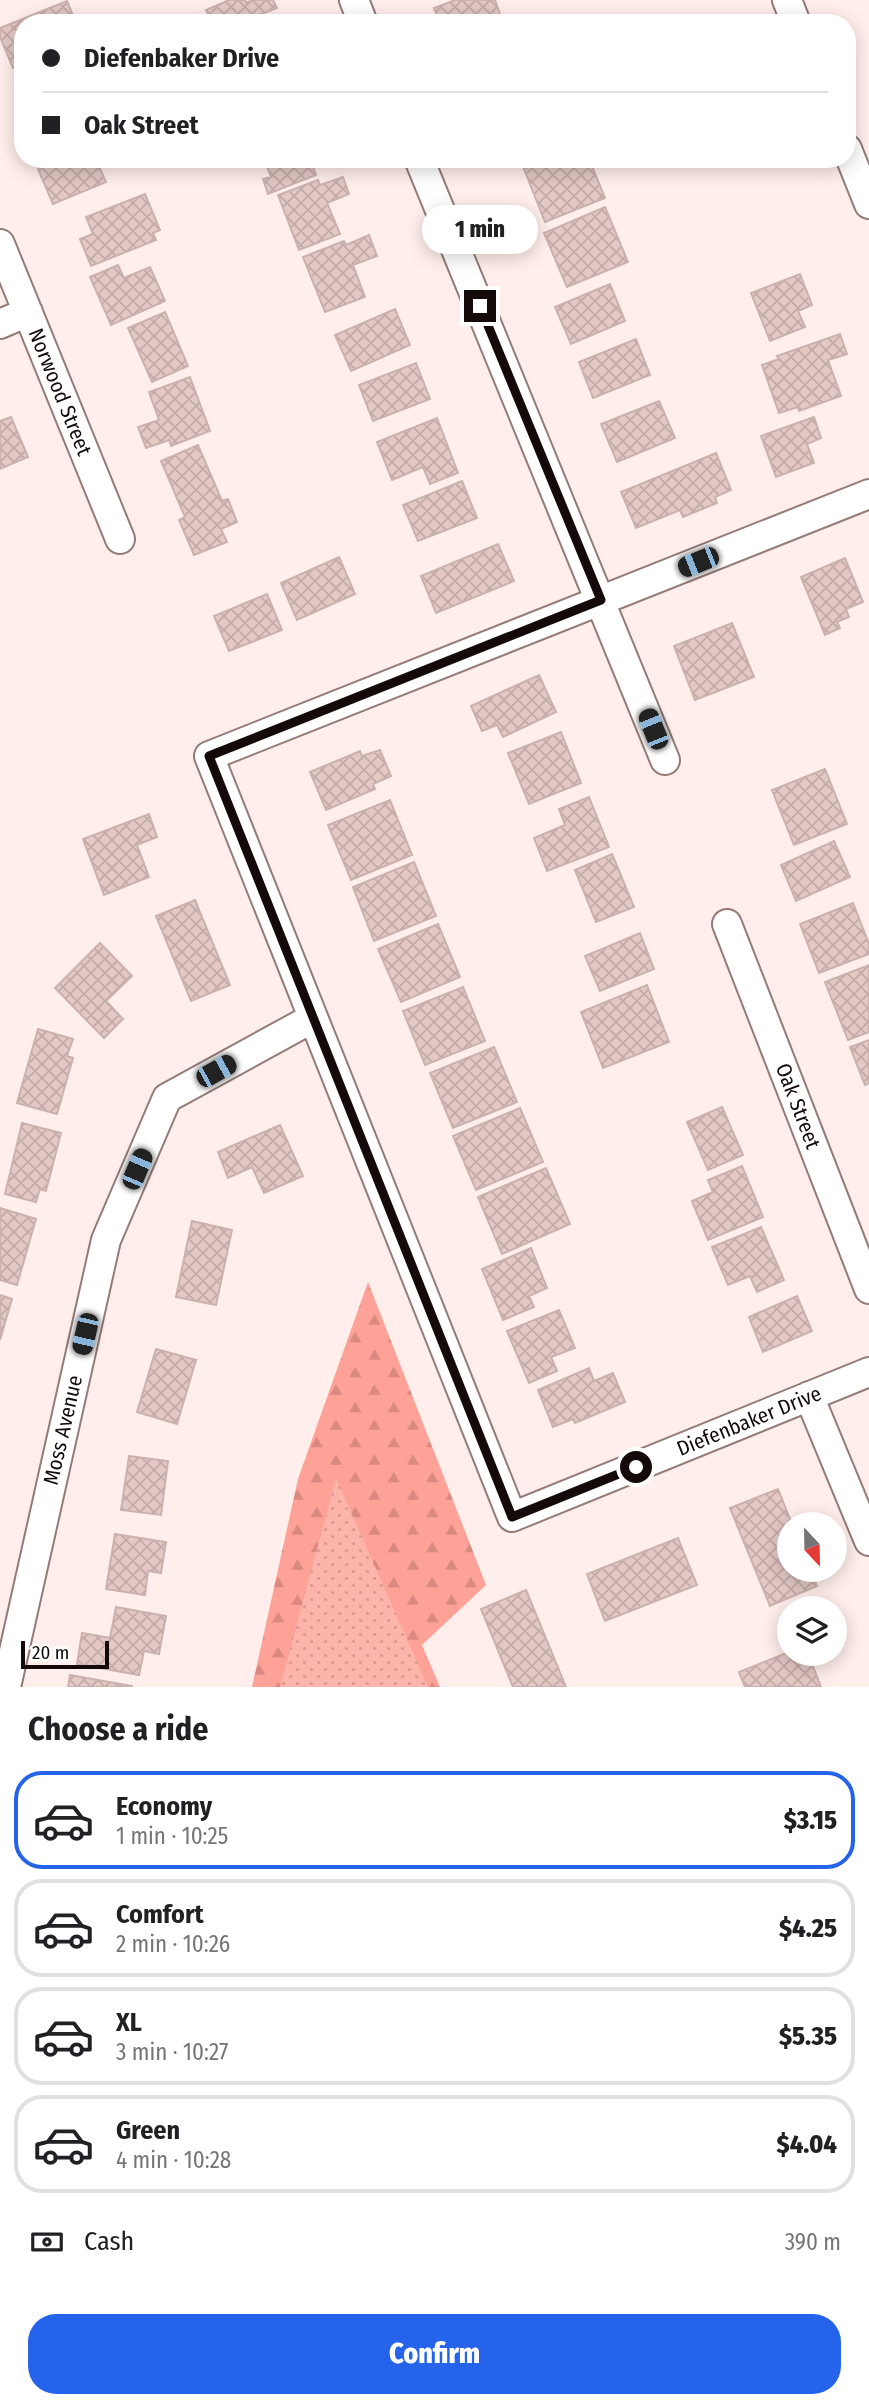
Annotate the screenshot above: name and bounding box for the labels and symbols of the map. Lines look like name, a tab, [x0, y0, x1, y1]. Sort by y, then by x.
callout: 1 min	[422, 204, 538, 254]
route end	[464, 290, 496, 322]
street label: Norwood Street	[23, 325, 97, 459]
car	[675, 544, 722, 580]
car	[636, 706, 671, 752]
car	[193, 1052, 240, 1090]
street label: Oak Street	[770, 1059, 826, 1153]
car	[120, 1146, 155, 1192]
car	[71, 1311, 100, 1357]
street label: Moss Avenue	[38, 1373, 88, 1487]
street label: Diefenbaker Drive	[673, 1380, 825, 1462]
route start	[620, 1451, 652, 1483]
north arrow	[777, 1512, 847, 1582]
scale bar	[21, 1638, 108, 1670]

